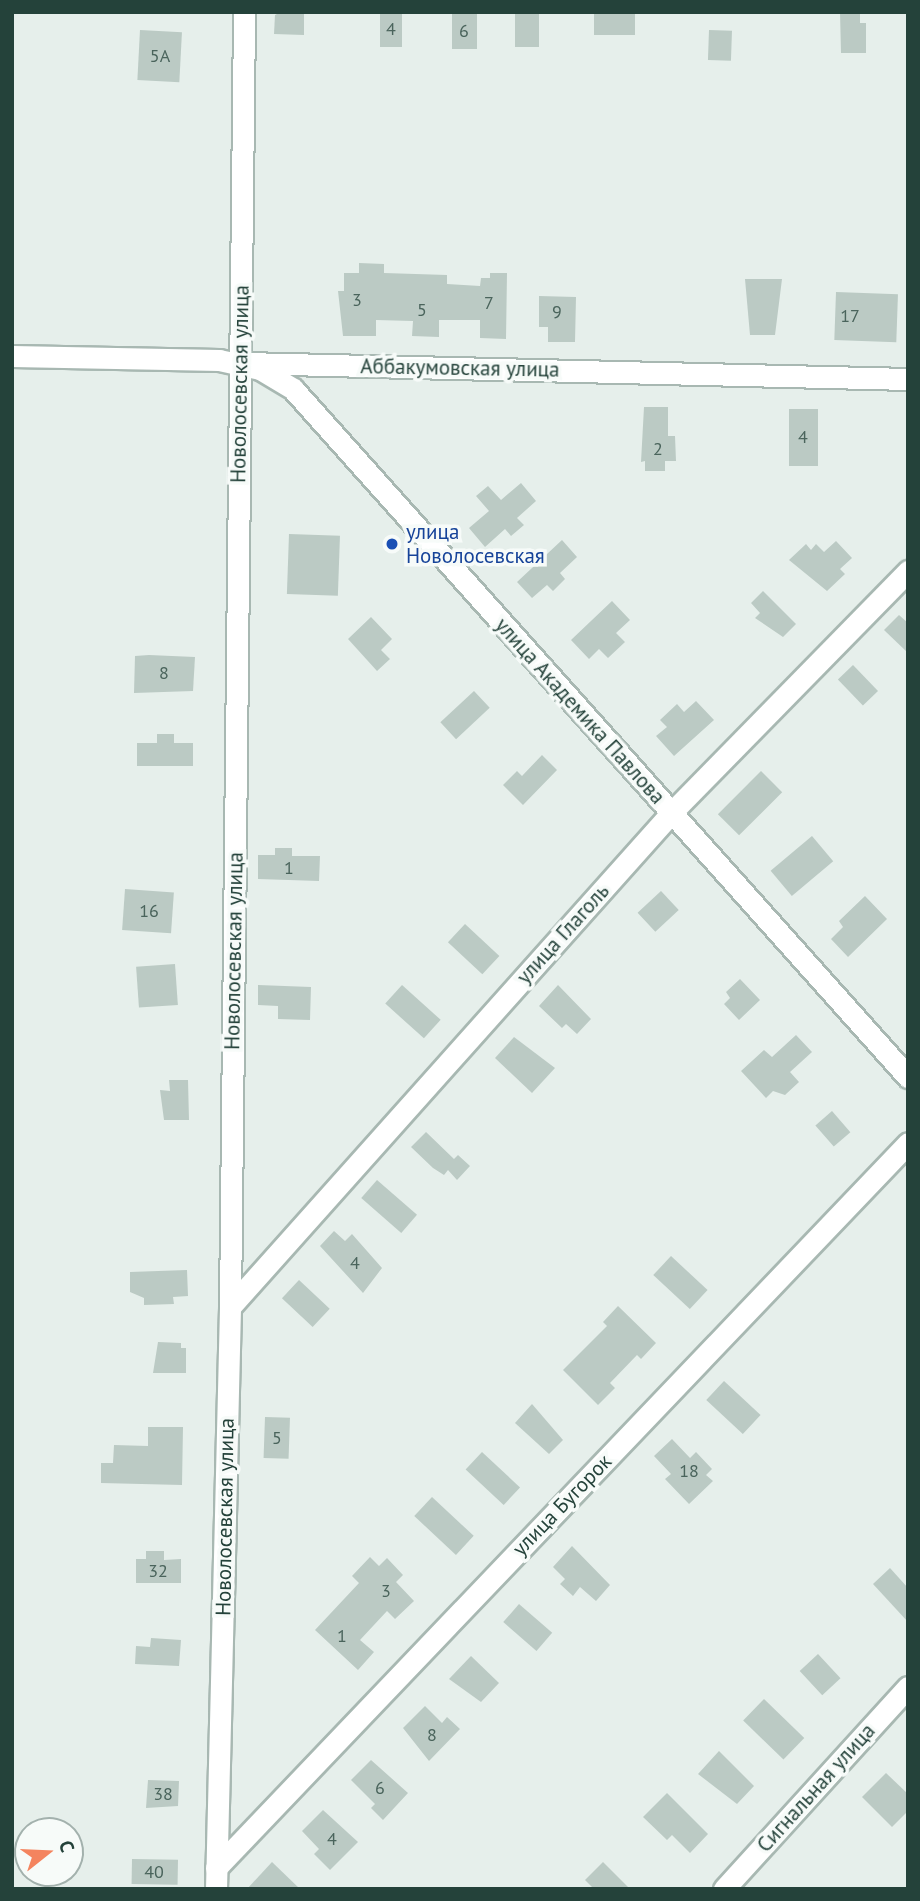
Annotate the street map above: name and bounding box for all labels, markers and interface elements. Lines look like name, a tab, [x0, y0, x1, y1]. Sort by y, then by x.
house number: 4	[386, 18, 396, 40]
house number: 6	[459, 20, 469, 42]
house number: 5А	[150, 45, 170, 67]
street label: Новолосевская улица	[226, 285, 254, 483]
house number: 3	[352, 289, 362, 311]
house number: 7	[484, 292, 494, 314]
house number: 5	[417, 299, 427, 321]
house number: 9	[552, 301, 562, 323]
house number: 17	[840, 305, 860, 327]
street label: Аббакумовская улица	[360, 354, 560, 382]
house number: 4	[798, 426, 808, 448]
house number: 2	[653, 438, 663, 460]
place label: улица Новолосевская	[406, 519, 545, 569]
marker: улица Новолосевская	[384, 536, 400, 552]
street label: улица Академика Павлова	[490, 613, 670, 809]
house number: 8	[159, 662, 169, 684]
street label: Новолосевская улица	[220, 852, 248, 1050]
house number: 1	[284, 857, 294, 879]
street label: улица Глаголь	[511, 879, 615, 989]
house number: 16	[139, 900, 159, 922]
house number: 4	[350, 1252, 360, 1274]
street label: Новолосевская улица	[211, 1418, 239, 1616]
house number: 5	[272, 1427, 282, 1449]
street label: улица Бугорок	[507, 1449, 617, 1561]
house number: 18	[679, 1460, 699, 1482]
house number: 32	[148, 1560, 168, 1582]
house number: 3	[381, 1580, 391, 1602]
house number: 1	[337, 1625, 347, 1647]
street label: Сигнальная улица	[752, 1719, 880, 1857]
house number: 8	[427, 1724, 437, 1746]
house number: 6	[375, 1777, 385, 1799]
house number: 38	[153, 1783, 173, 1805]
north arrow	[14, 1817, 84, 1887]
house number: 4	[327, 1828, 337, 1850]
text: С	[54, 1837, 80, 1855]
house number: 40	[144, 1861, 164, 1883]

